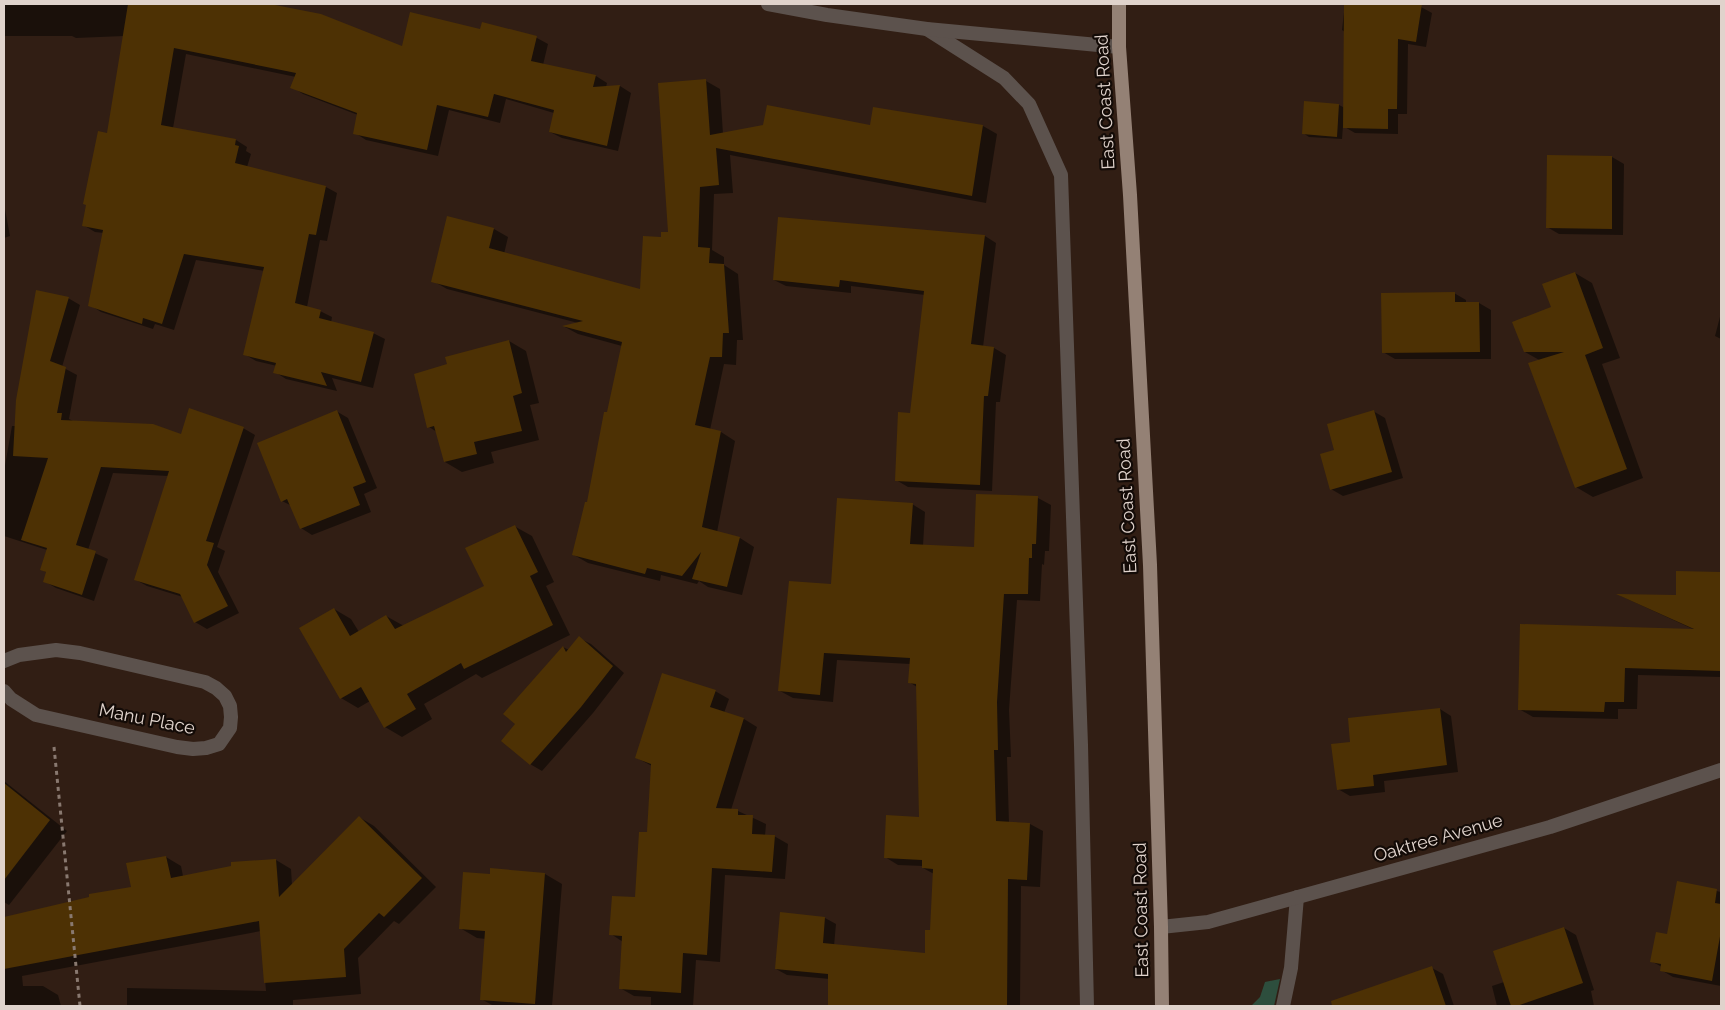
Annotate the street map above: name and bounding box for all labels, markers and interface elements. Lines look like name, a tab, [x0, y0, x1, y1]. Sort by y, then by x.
street label: East Coast Road	[1090, 34, 1119, 170]
street label: East Coast Road	[1112, 438, 1141, 574]
street label: Manu Place	[97, 699, 197, 738]
street label: Oaktree Avenue	[1371, 809, 1505, 866]
street label: East Coast Road	[1129, 842, 1152, 978]

